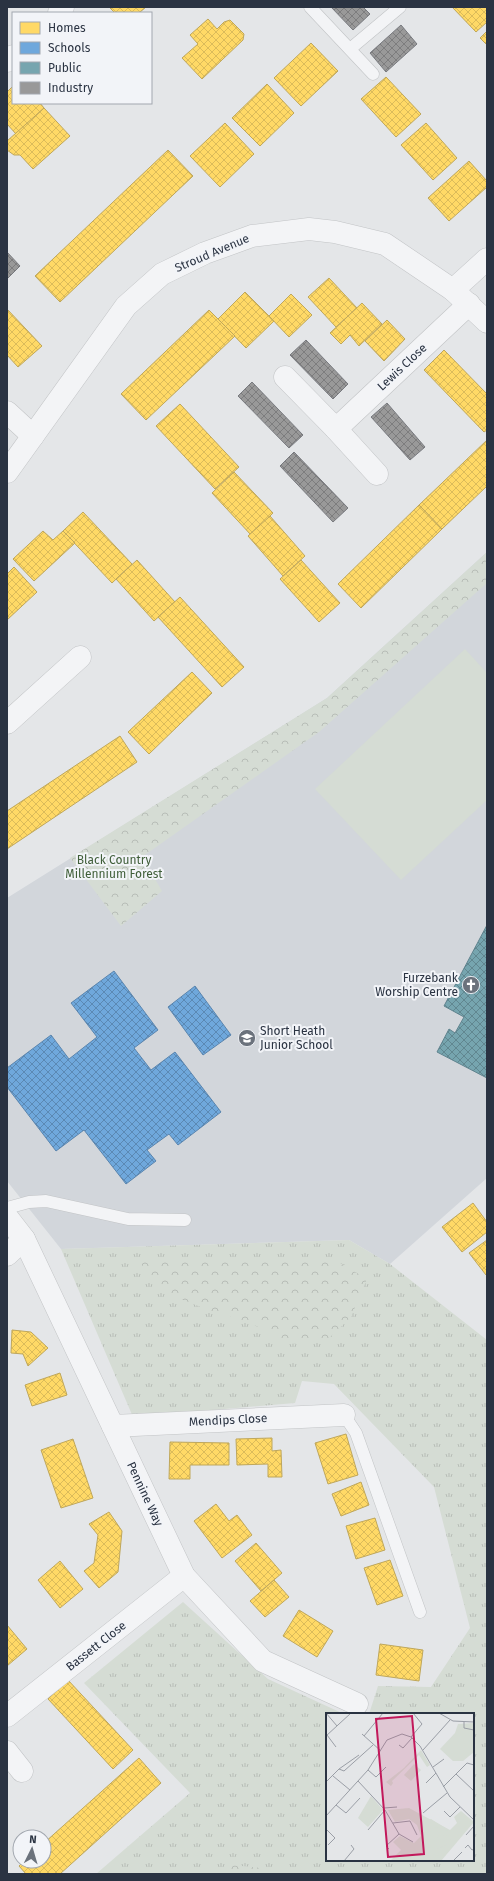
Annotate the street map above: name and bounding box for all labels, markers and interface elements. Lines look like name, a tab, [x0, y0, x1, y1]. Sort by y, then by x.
legend	[12, 12, 152, 104]
text: Homes	[48, 21, 86, 35]
text: Schools	[48, 41, 91, 55]
text: Public	[48, 61, 82, 75]
text: Industry	[48, 81, 93, 95]
street label: Stroud Avenue	[173, 231, 251, 275]
street label: Lewis Close	[374, 341, 430, 393]
park label: Black Country Millennium Forest	[65, 853, 163, 881]
place label: Furzebank Worship Centre	[375, 971, 459, 999]
church icon: Furzebank Worship Centre	[461, 975, 481, 995]
place label: Short Heath Junior School	[260, 1024, 333, 1052]
school or university icon: Short Heath Junior School	[237, 1028, 257, 1048]
street label: Mendips Close	[188, 1411, 268, 1429]
street label: Pennine Way	[124, 1460, 166, 1528]
street label: Bassett Close	[63, 1618, 129, 1674]
inset map	[326, 1713, 474, 1861]
north arrow	[12, 1829, 52, 1869]
text: N	[29, 1833, 37, 1846]

